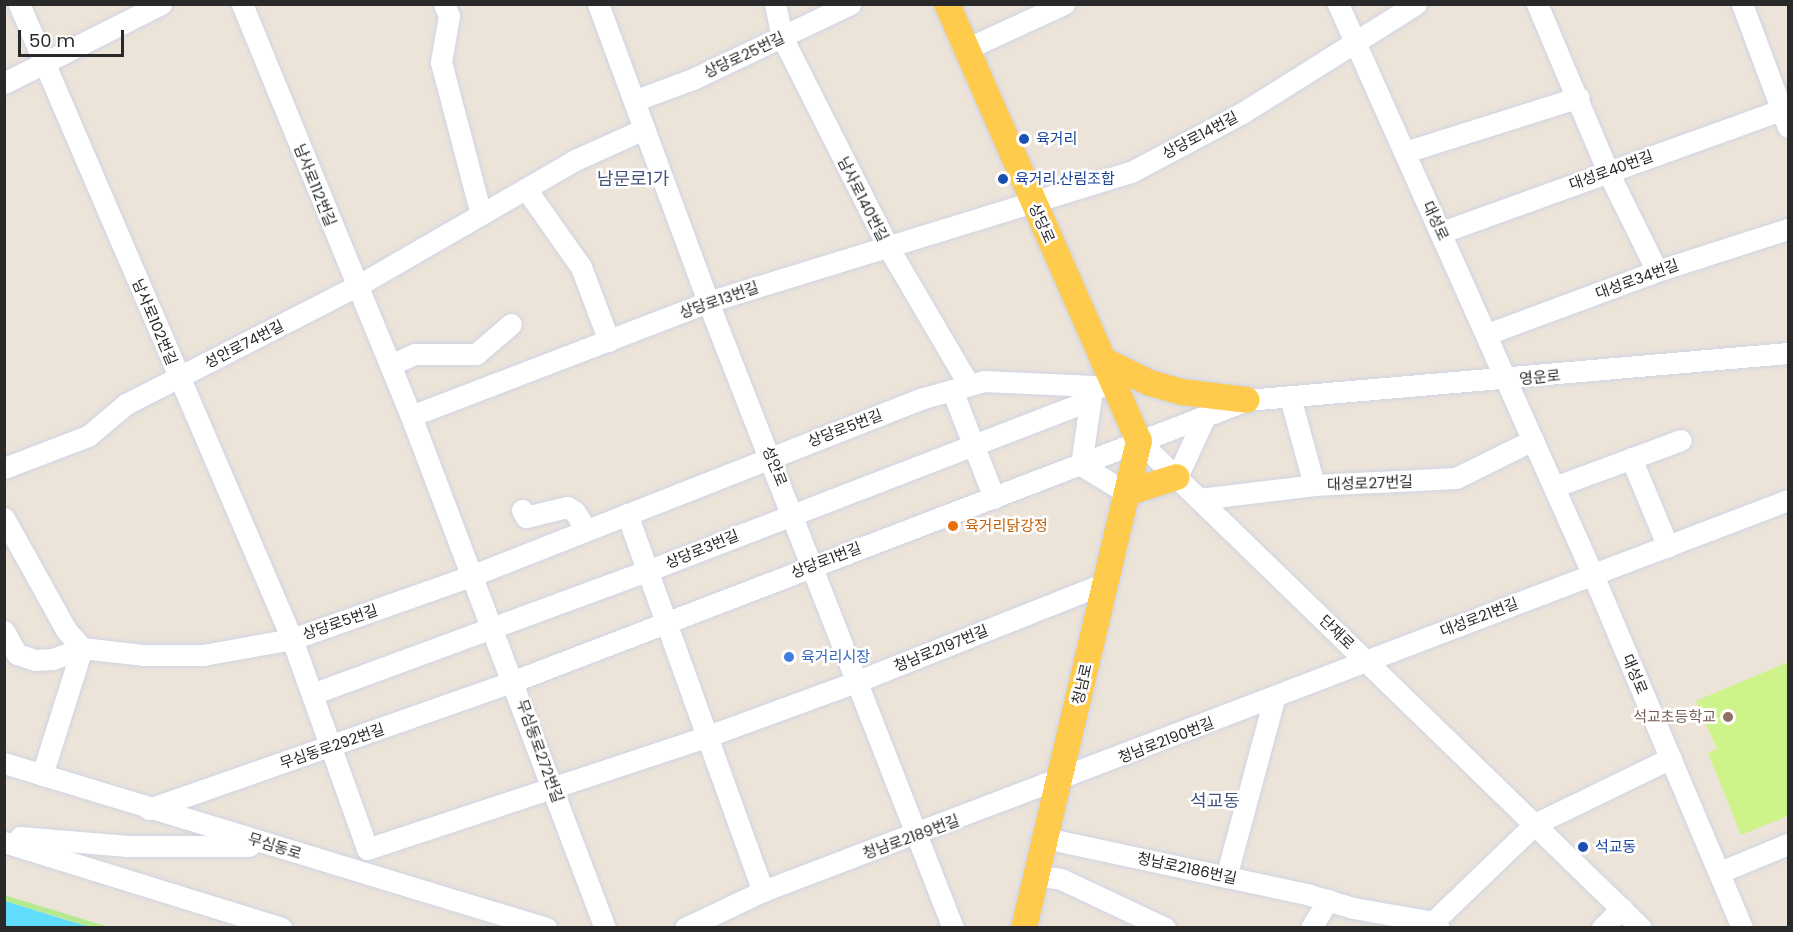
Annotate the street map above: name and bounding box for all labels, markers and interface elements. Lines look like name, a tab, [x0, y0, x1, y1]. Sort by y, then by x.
scale bar	[21, 18, 128, 56]
text: 50 m	[29, 28, 75, 53]
street label: 상당로25번길	[701, 28, 787, 82]
street label: 상당로14번길	[1159, 108, 1241, 162]
place label: 육거리	[1036, 130, 1077, 148]
marker: 육거리	[1017, 132, 1031, 146]
street label: 남사로112번길	[290, 141, 340, 229]
street label: 대성로40번길	[1567, 147, 1655, 193]
street label: 남사로140번길	[834, 154, 892, 244]
district label: 남문로1가	[597, 168, 669, 190]
place label: 육거리.산림조합	[1015, 170, 1115, 188]
marker: 육거리.산림조합	[996, 172, 1010, 186]
street label: 대성로	[1419, 198, 1453, 244]
street label: 상당로	[1025, 200, 1059, 246]
street label: 대성로34번길	[1593, 256, 1681, 302]
street label: 남사로102번길	[129, 276, 181, 368]
street label: 상당로13번길	[677, 278, 761, 322]
street label: 성안로74번길	[201, 316, 287, 372]
street label: 영운로	[1518, 366, 1562, 388]
street label: 상당로5번길	[805, 406, 885, 450]
street label: 성안로	[759, 443, 791, 489]
street label: 대성로27번길	[1327, 473, 1413, 493]
place label: 육거리닭강정	[965, 517, 1048, 535]
marker: 육거리닭강정	[946, 519, 960, 533]
street label: 상당로3번길	[663, 526, 741, 572]
street label: 상당로1번길	[788, 538, 864, 582]
street label: 대성로21번길	[1437, 594, 1521, 640]
street label: 상당로5번길	[300, 601, 380, 643]
street label: 단재로	[1316, 611, 1358, 653]
street label: 청남로2197번길	[891, 621, 991, 675]
place label: 육거리시장	[801, 648, 870, 666]
marker: 육거리시장	[782, 650, 796, 664]
street label: 대성로	[1619, 651, 1651, 697]
street label: 청남로	[1069, 662, 1095, 706]
street label: 무심동로272번길	[513, 697, 567, 805]
place label: 석교초등학교	[1633, 708, 1716, 726]
marker: 석교초등학교	[1721, 710, 1735, 724]
street label: 청남로2190번길	[1115, 713, 1217, 767]
street label: 무심동로292번길	[277, 720, 387, 772]
district label: 석교동	[1190, 790, 1240, 812]
street label: 청남로2189번길	[860, 811, 962, 863]
street label: 무심동로	[246, 829, 304, 863]
place label: 석교동	[1595, 838, 1636, 856]
marker: 석교동	[1576, 840, 1590, 854]
street label: 청남로2186번길	[1136, 849, 1238, 887]

